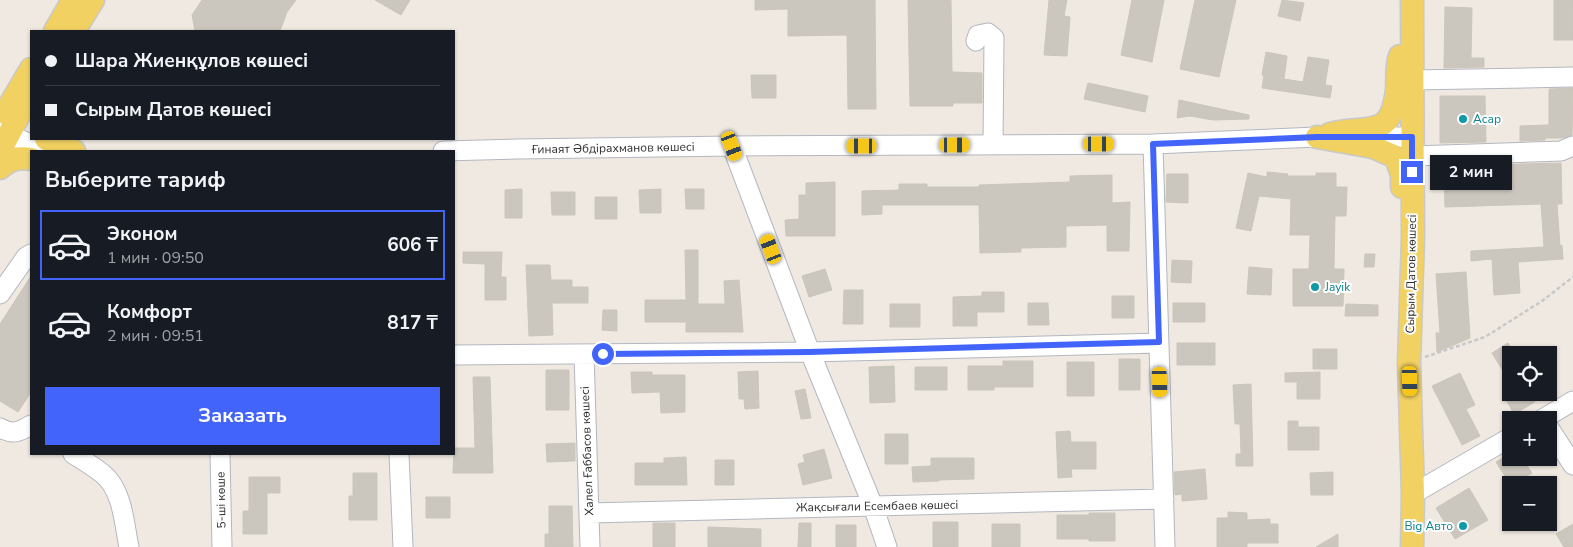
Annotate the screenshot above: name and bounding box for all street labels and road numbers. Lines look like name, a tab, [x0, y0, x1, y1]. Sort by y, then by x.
street label: Ғинаят Әбдірахманов көшесі	[531, 139, 695, 157]
street label: Сырым Датов көшесі	[1402, 214, 1420, 334]
street label: Халел Ғаббасов көшесі	[577, 386, 597, 516]
street label: 5-шi көше	[213, 471, 229, 529]
street label: Жақсығали Есембаев көшесi	[796, 497, 958, 515]

